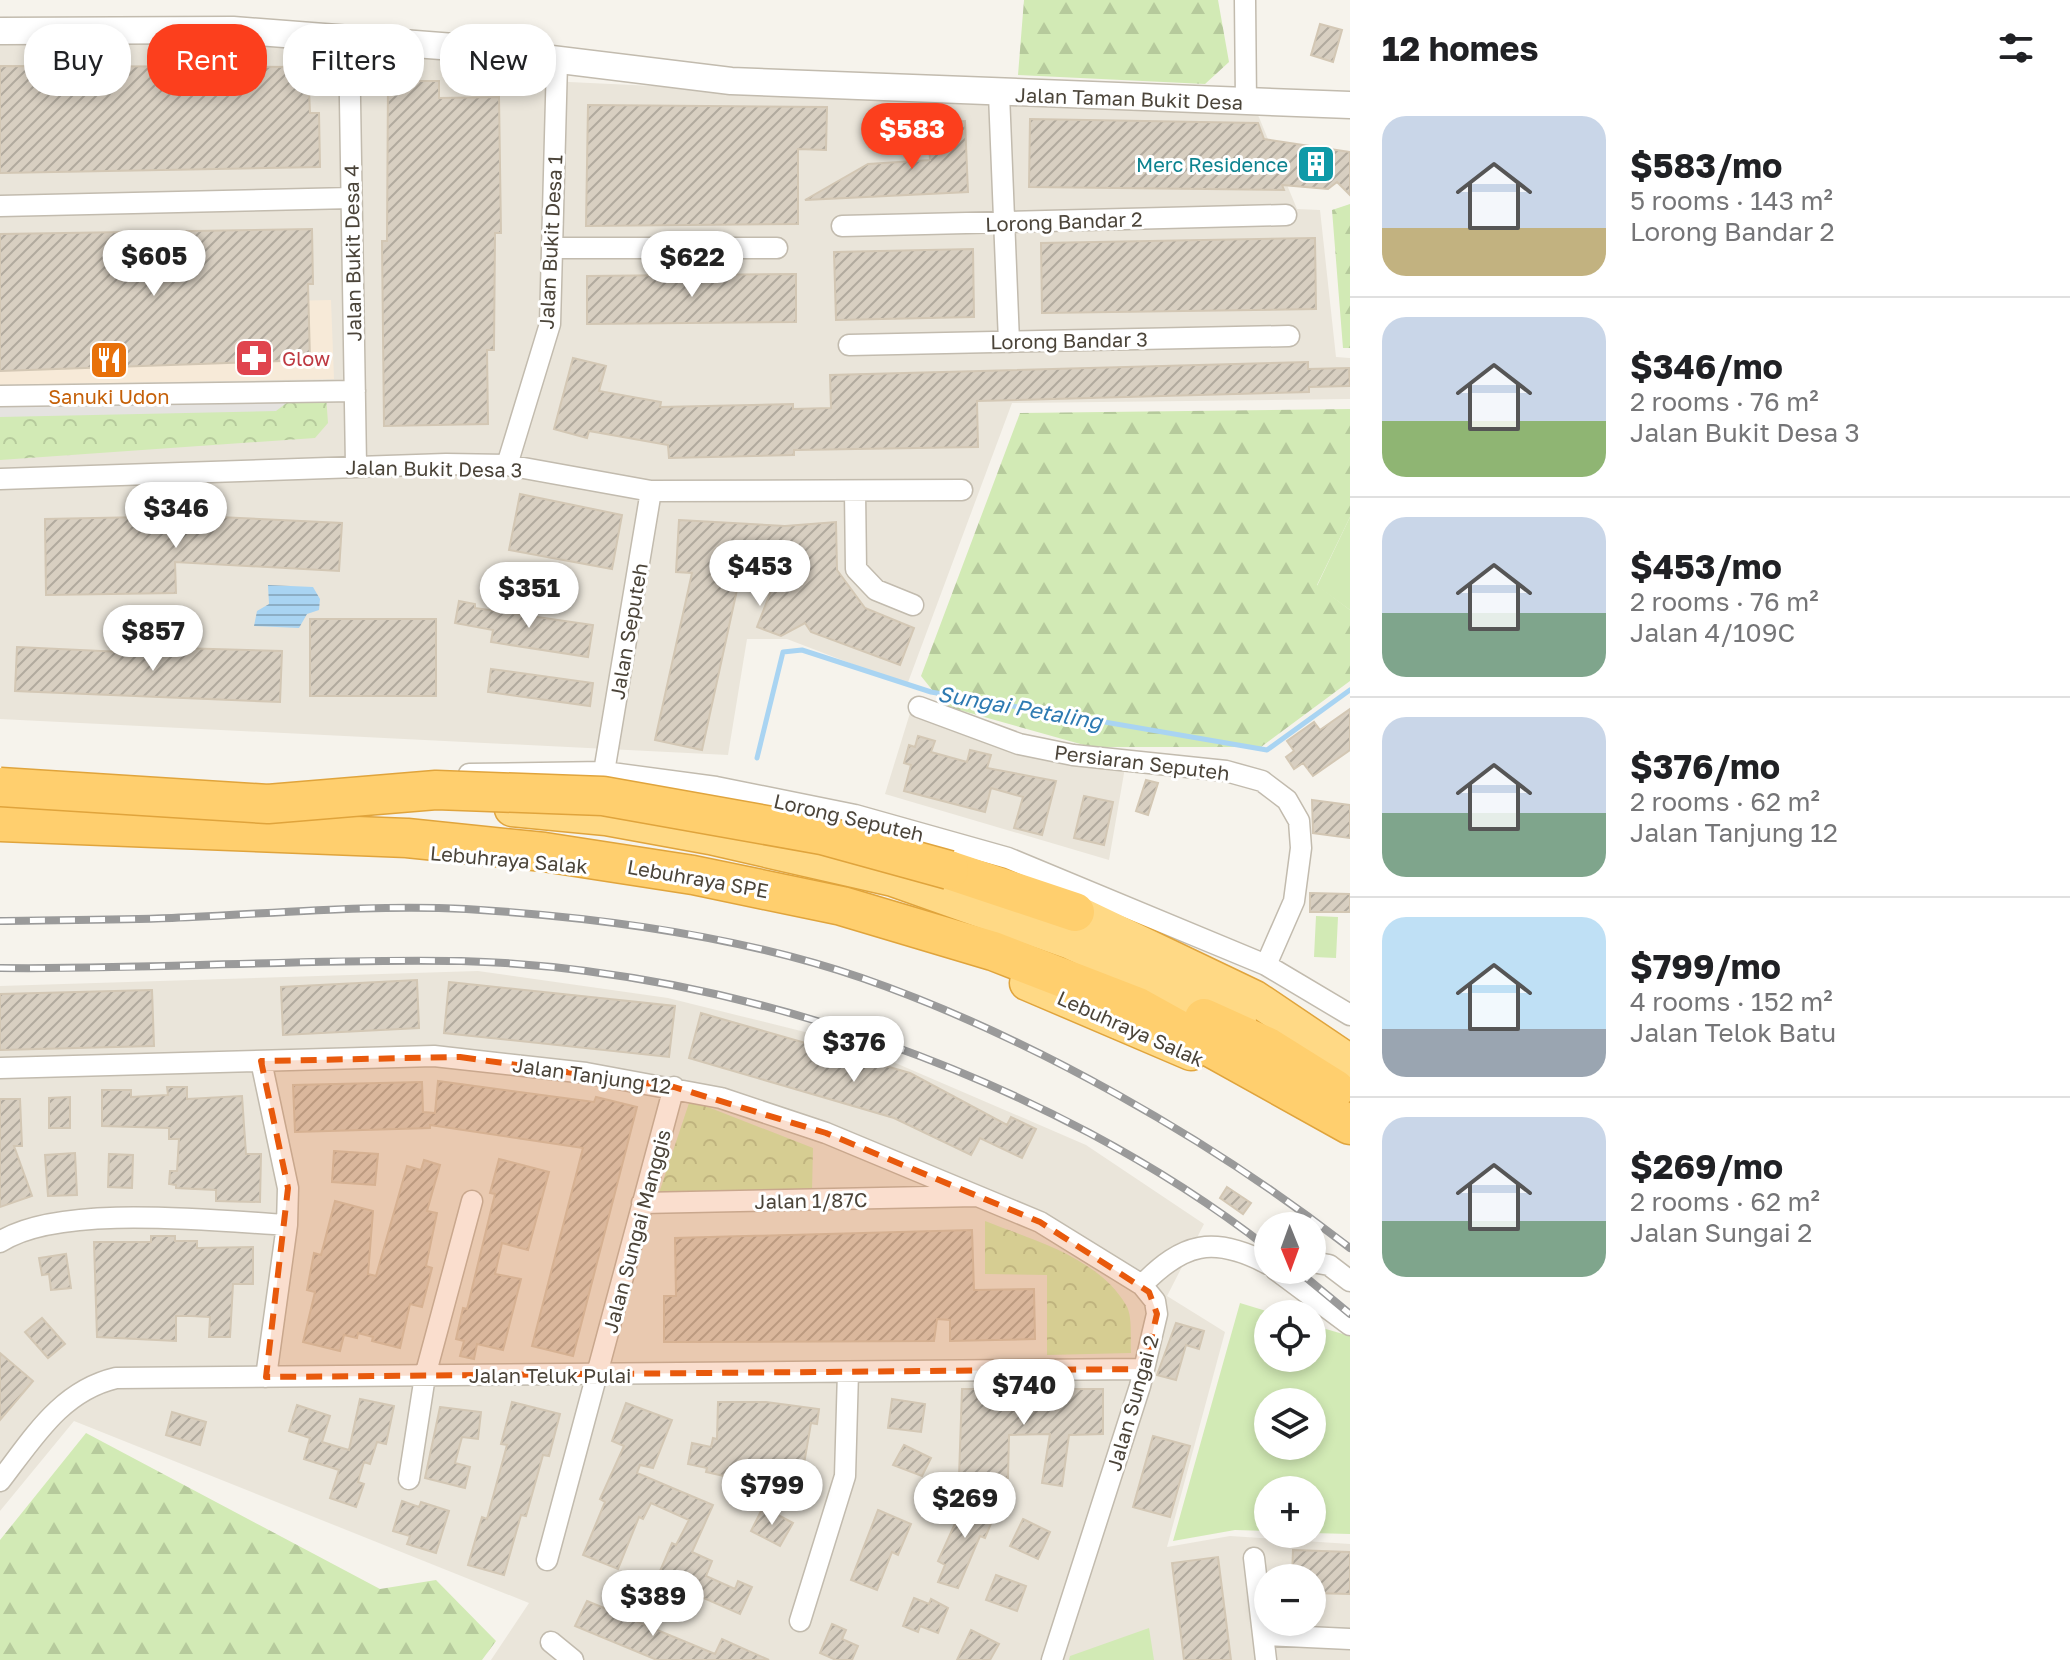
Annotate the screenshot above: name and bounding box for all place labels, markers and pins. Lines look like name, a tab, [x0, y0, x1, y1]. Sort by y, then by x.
pin: $583	[865, 103, 959, 171]
building icon: Merc Residence	[1295, 143, 1337, 185]
place label: Merc Residence	[1136, 152, 1288, 176]
pin: $605	[107, 230, 201, 298]
pin: $622	[645, 231, 739, 299]
pharmacy icon: Glow	[233, 337, 275, 379]
restaurant icon: Sanuki Udon	[88, 339, 130, 381]
place label: Glow	[282, 346, 330, 370]
place label: Sanuki Udon	[48, 384, 170, 408]
pin: $346	[129, 482, 223, 550]
pin: $453	[713, 540, 807, 608]
pin: $351	[482, 562, 576, 630]
pin: $857	[106, 605, 200, 673]
pin: $376	[807, 1016, 901, 1084]
pin: $740	[977, 1359, 1071, 1427]
pin: $799	[725, 1459, 819, 1527]
pin: $269	[918, 1472, 1012, 1540]
pin: $389	[606, 1570, 700, 1638]

